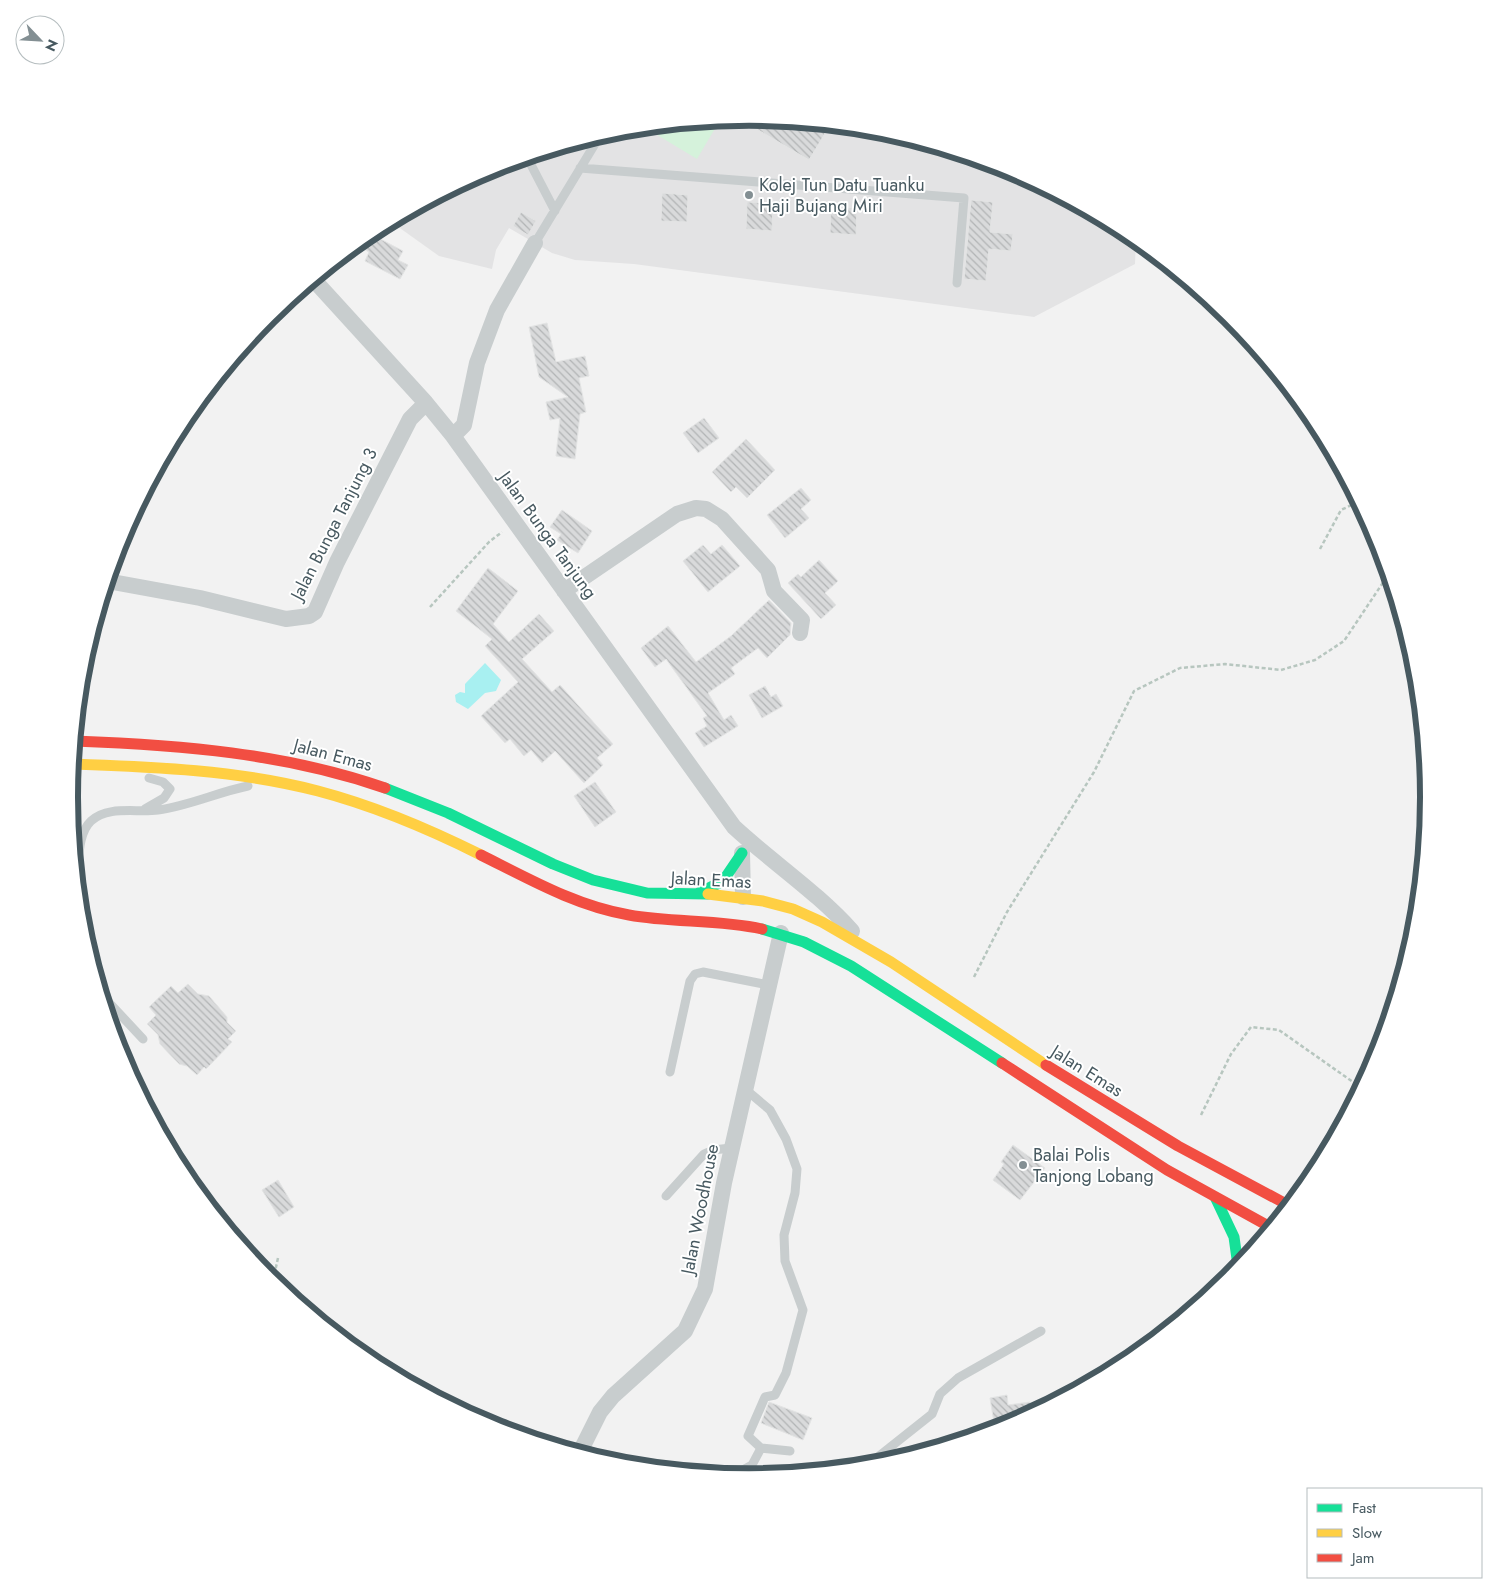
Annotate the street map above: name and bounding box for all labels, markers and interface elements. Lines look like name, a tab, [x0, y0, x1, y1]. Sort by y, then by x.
north arrow	[15, 15, 65, 65]
text: N	[40, 36, 63, 55]
place label: Kolej Tun Datu Tuanku Haji Bujang Miri	[759, 172, 925, 219]
marker: Kolej Tun Datu Tuanku Haji Bujang Miri	[743, 189, 755, 201]
street label: Jalan Bunga Tanjung 3	[283, 443, 384, 606]
street label: Jalan Bunga Tanjung	[492, 464, 603, 604]
street label: Jalan Emas	[289, 732, 375, 778]
street label: Jalan Emas	[668, 865, 752, 895]
street label: Jalan Emas	[1044, 1038, 1128, 1103]
street label: Jalan Woodhouse	[674, 1142, 725, 1278]
place label: Balai Polis Tanjong Lobang	[1033, 1142, 1154, 1189]
marker: Balai Polis Tanjong Lobang	[1017, 1159, 1029, 1171]
legend	[1307, 1488, 1482, 1578]
text: Fast	[1352, 1497, 1376, 1519]
text: Slow	[1352, 1522, 1383, 1544]
text: Jam	[1350, 1547, 1375, 1569]

